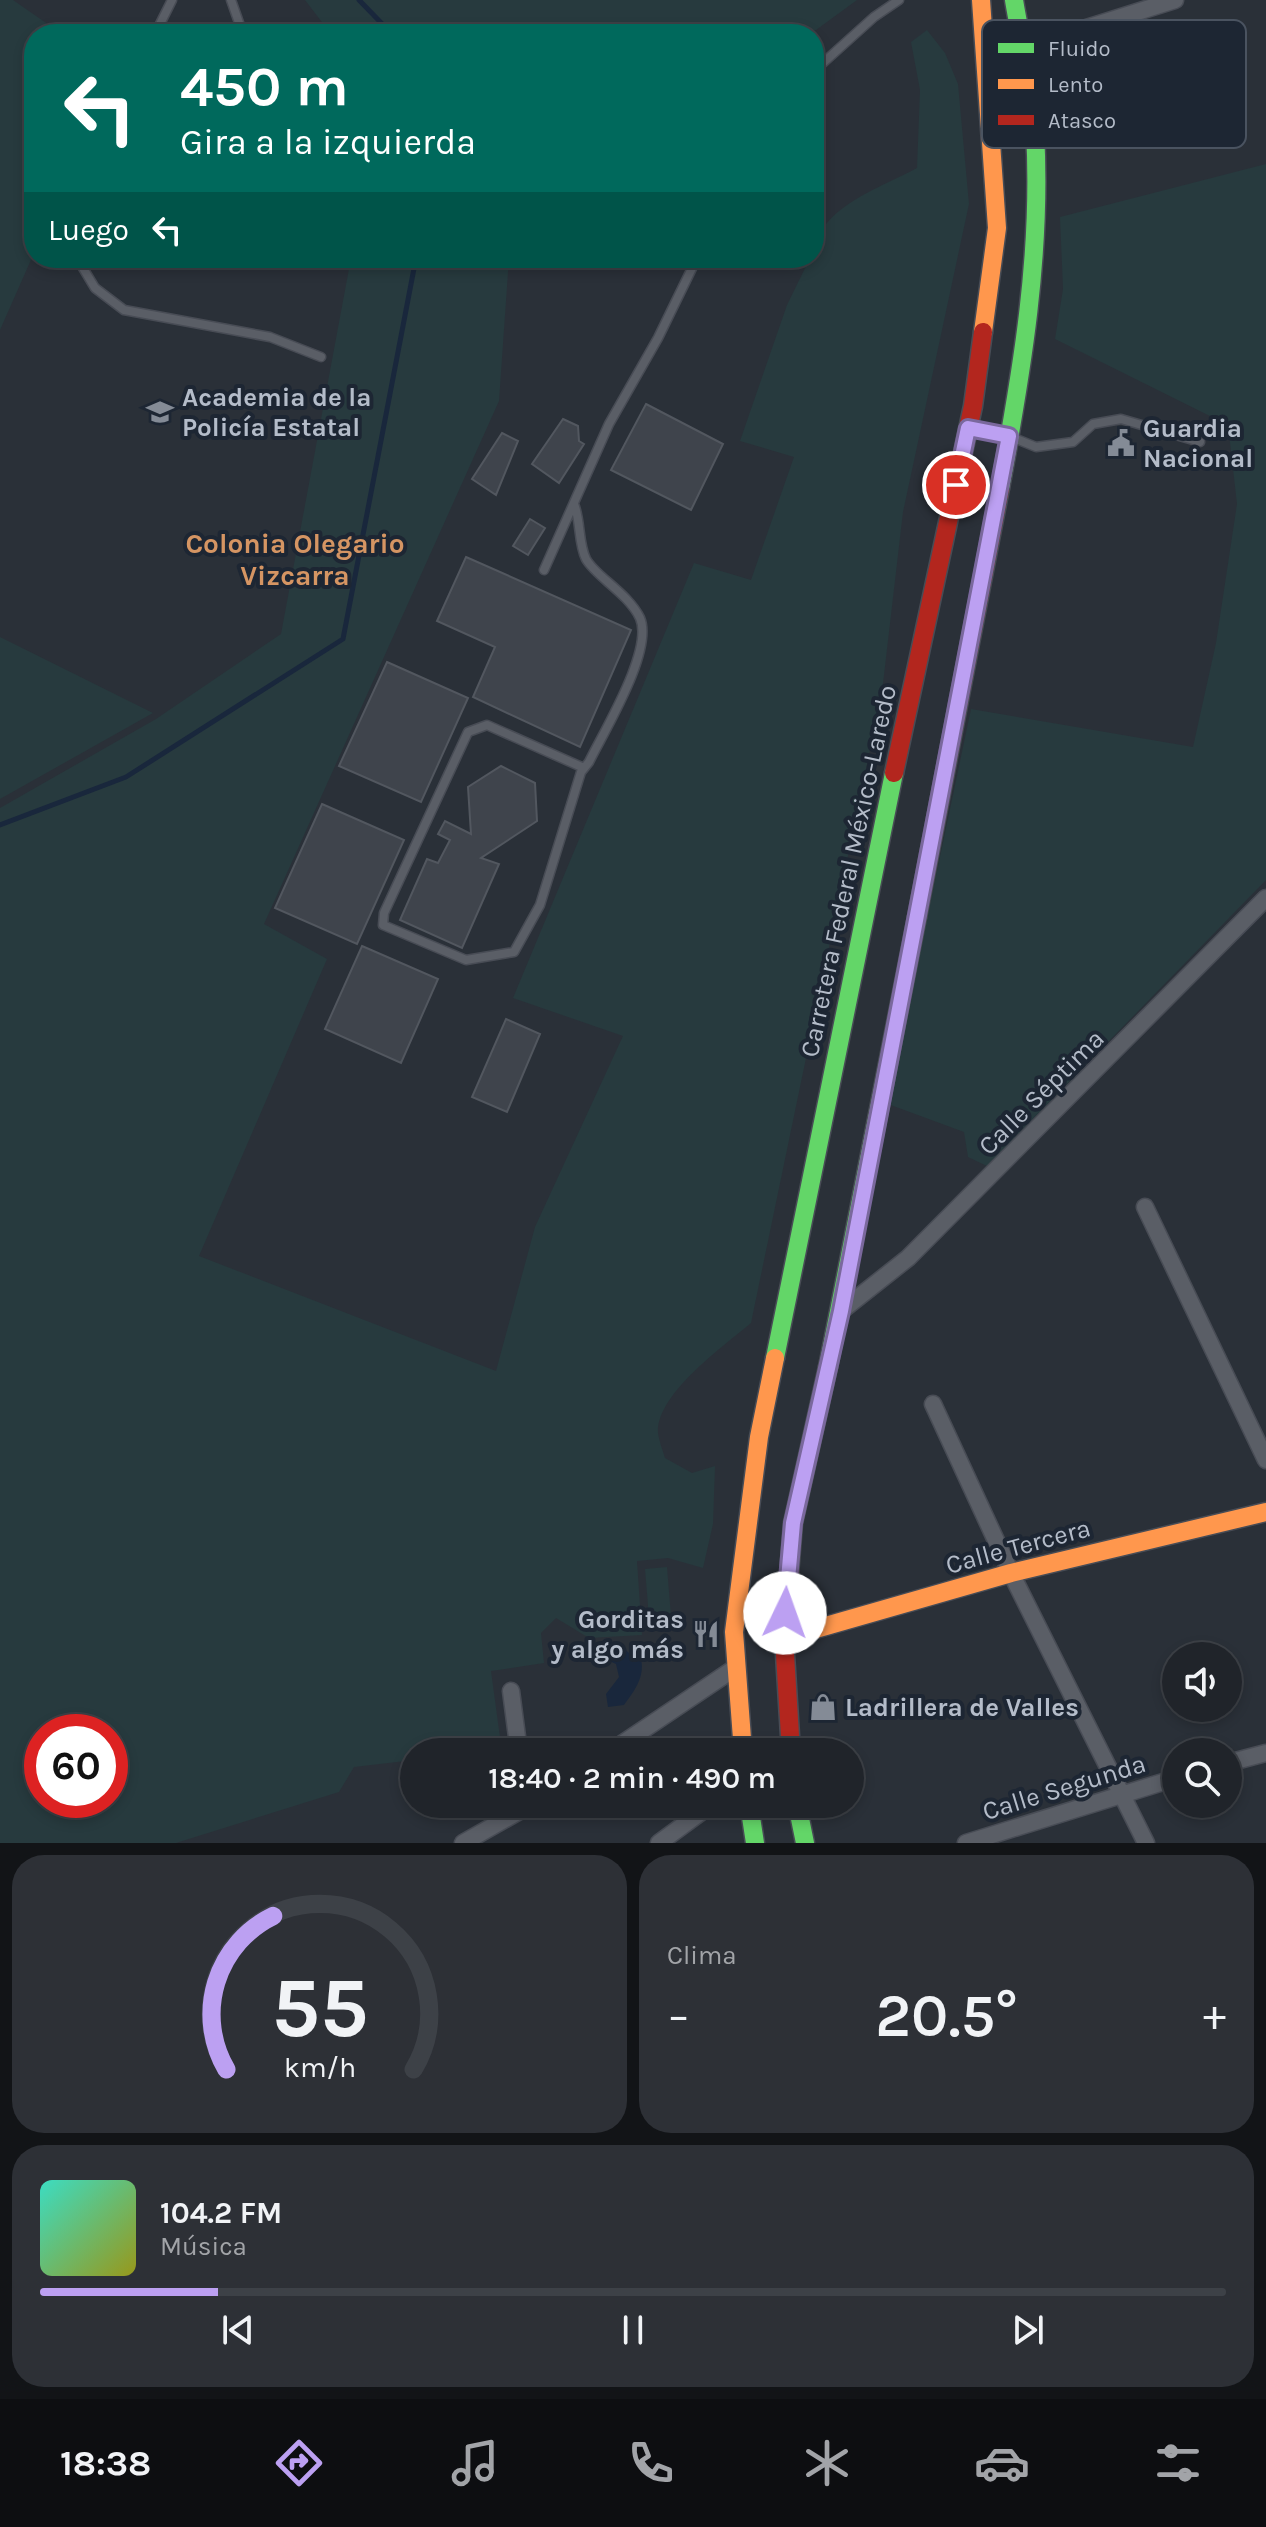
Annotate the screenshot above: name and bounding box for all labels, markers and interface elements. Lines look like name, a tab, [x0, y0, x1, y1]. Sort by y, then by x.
legend	[982, 20, 1246, 148]
text: Fluido	[1048, 36, 1111, 62]
text: 450 m	[180, 54, 349, 119]
icon: left	[48, 56, 152, 160]
text: Lento	[1048, 72, 1103, 98]
text: Atasco	[1048, 108, 1116, 134]
text: Gira a la izquierda	[180, 121, 476, 163]
icon: left	[145, 208, 189, 252]
text: Luego	[48, 212, 129, 248]
place label: Academia de la Policía Estatal	[182, 382, 371, 443]
school or university icon: Academia de la Policía Estatal	[145, 397, 175, 427]
place label: Guardia Nacional	[1143, 413, 1253, 474]
public building icon: Guardia Nacional	[1106, 428, 1136, 458]
pin	[922, 451, 990, 519]
icon: arrive	[934, 463, 978, 507]
district label: Colonia Olegario Vizcarra	[185, 527, 405, 592]
street label: Carretera Federal México-Laredo	[794, 682, 903, 1060]
street label: Calle Séptima	[972, 1023, 1111, 1162]
street label: Calle Tercera	[942, 1512, 1094, 1581]
position arrow	[743, 1571, 827, 1655]
place label: Gorditas y algo más	[551, 1604, 684, 1665]
restaurant icon: Gorditas y algo más	[691, 1619, 721, 1649]
map controls	[1162, 1642, 1242, 1818]
button: sound	[1162, 1642, 1242, 1722]
shop icon: Ladrillera de Valles	[808, 1692, 838, 1722]
place label: Ladrillera de Valles	[845, 1692, 1079, 1723]
speed limit sign: 60	[24, 1714, 128, 1818]
button: search	[1162, 1738, 1242, 1818]
street label: Calle Segunda	[979, 1748, 1150, 1827]
text: 18:40 · 2 min · 490 m	[488, 1760, 776, 1796]
text: Clima	[667, 1940, 737, 1971]
text: 55	[271, 1960, 368, 2057]
text: 20.5°	[875, 1981, 1018, 2051]
text: −	[667, 1990, 690, 2041]
text: +	[1203, 1990, 1226, 2041]
text: km/h	[283, 2051, 356, 2084]
text: 104.2 FM	[160, 2195, 282, 2231]
text: Música	[160, 2231, 247, 2262]
icon: previous	[216, 2308, 260, 2352]
icon: pause	[611, 2308, 655, 2352]
icon: next	[1006, 2308, 1050, 2352]
icon: directions	[271, 2435, 327, 2491]
icon: music	[447, 2435, 503, 2491]
icon: phone	[623, 2435, 679, 2491]
icon: climate	[799, 2435, 855, 2491]
icon: car	[974, 2435, 1030, 2491]
icon: filters	[1150, 2435, 1206, 2491]
text: 18:38	[60, 2442, 151, 2484]

